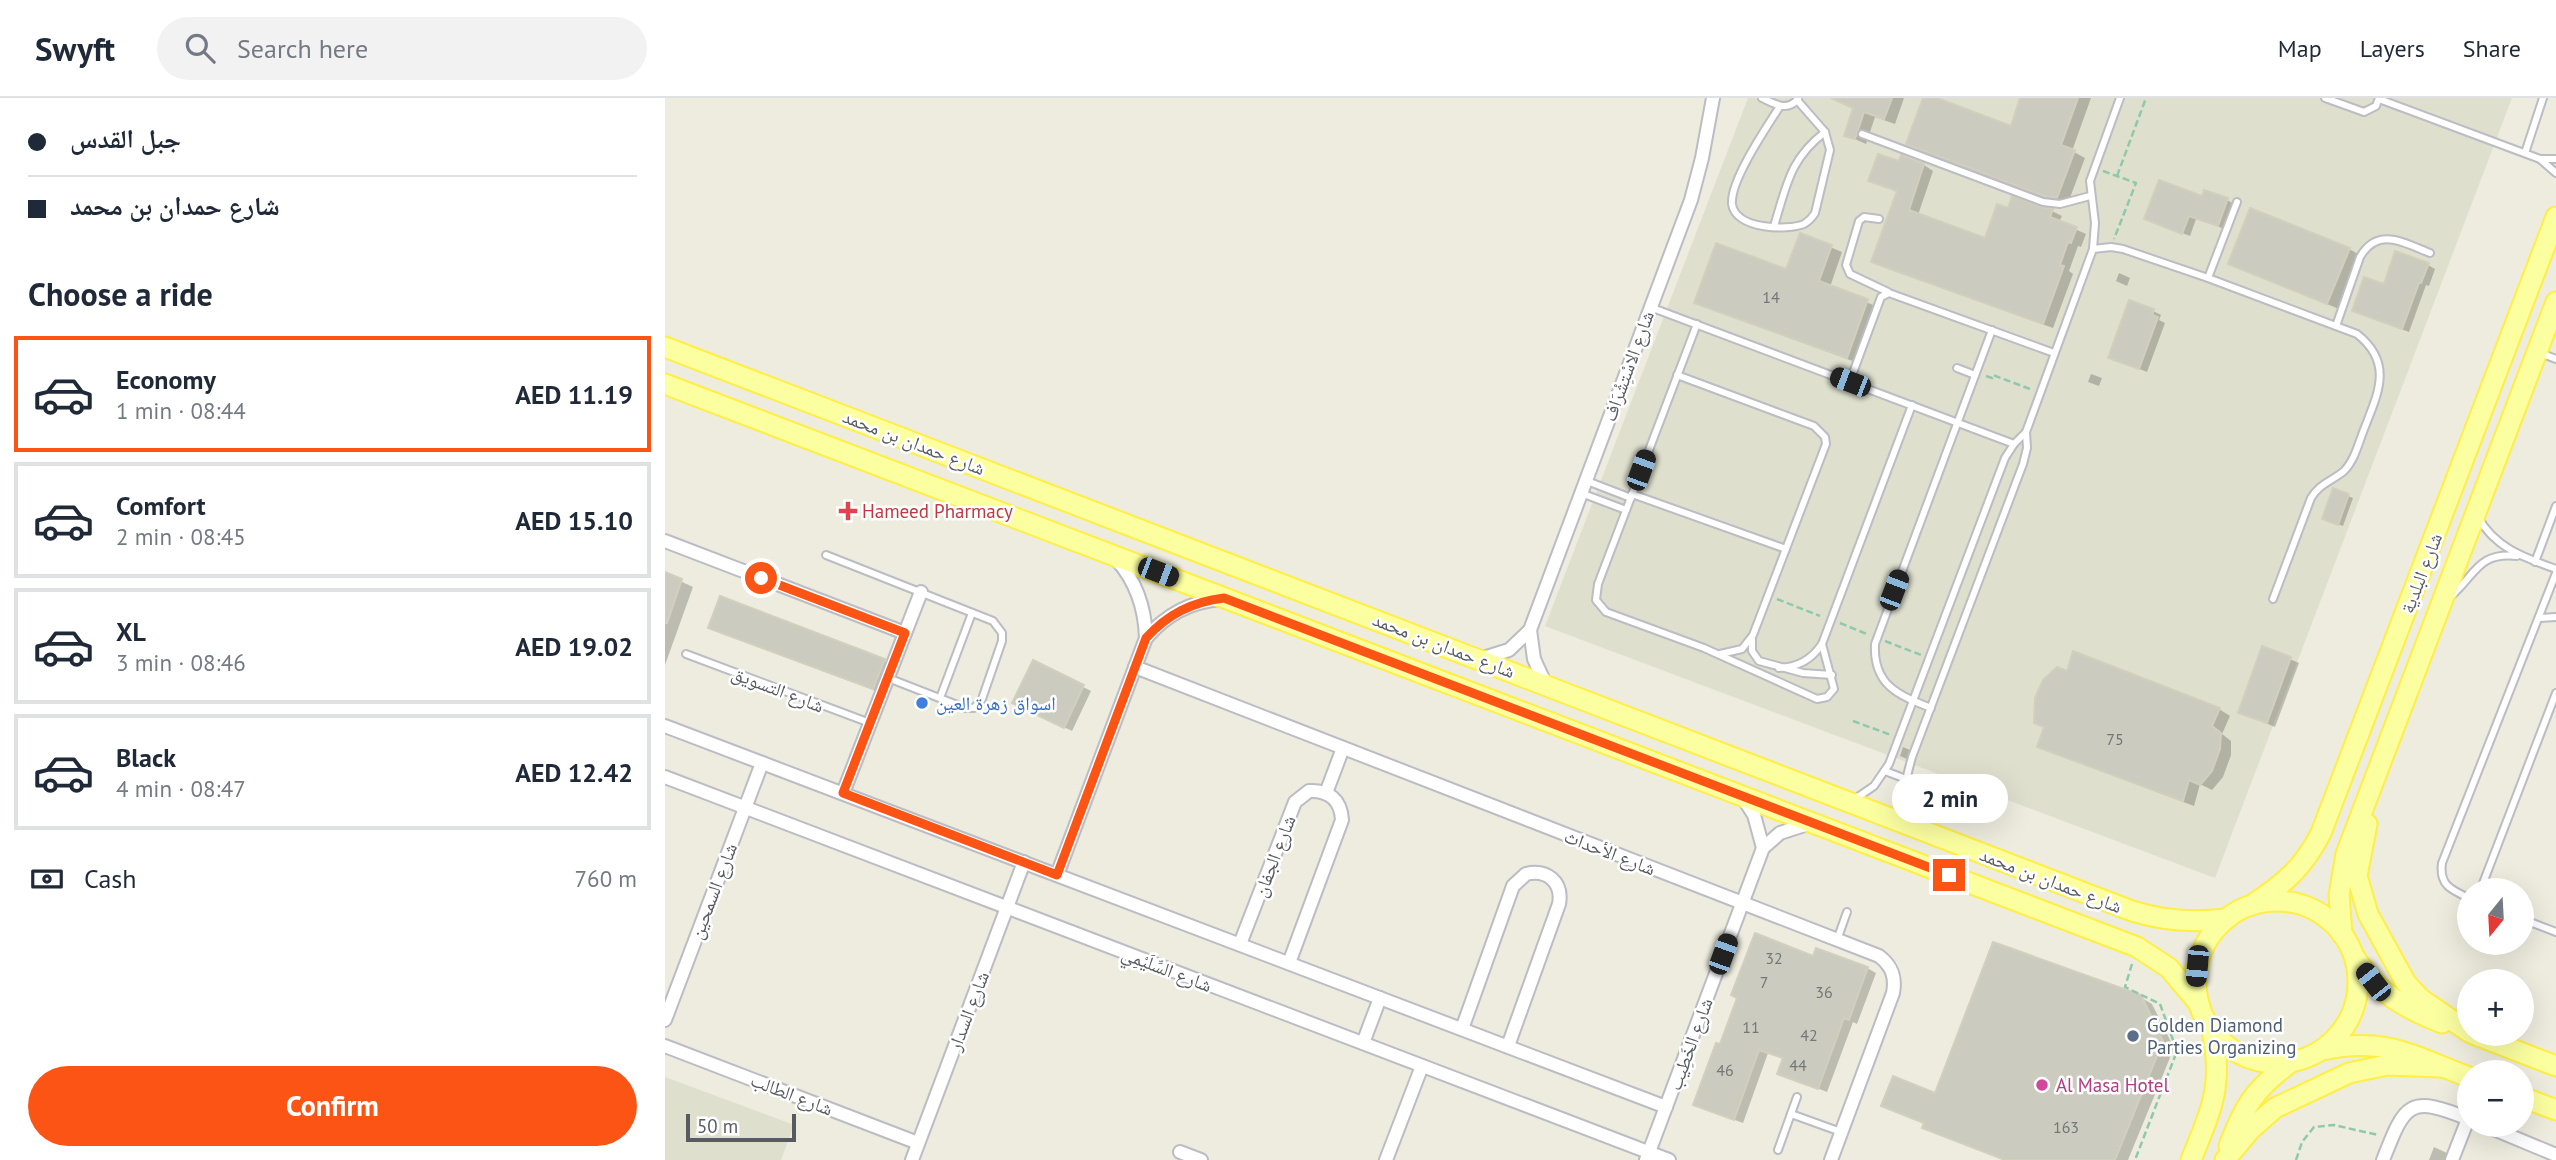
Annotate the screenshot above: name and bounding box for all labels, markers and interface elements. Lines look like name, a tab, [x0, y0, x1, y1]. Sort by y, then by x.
search box	[157, 17, 647, 80]
text: Swyft	[35, 27, 115, 70]
icon: search	[181, 29, 219, 67]
text: Search here	[237, 32, 368, 65]
text: Map	[2278, 33, 2322, 64]
text: Layers	[2360, 33, 2425, 64]
text: Share	[2463, 33, 2521, 64]
text: جبل القدس	[70, 122, 181, 155]
text: شارع حمدان بن محمد	[70, 189, 280, 222]
text: Choose a ride	[28, 273, 213, 315]
house number: 14	[1762, 287, 1780, 307]
street label: شارع الاسْتِشْرَاف	[1597, 307, 1659, 425]
icon: car	[32, 363, 95, 426]
text: Economy	[116, 363, 216, 396]
car	[1827, 365, 1874, 399]
text: AED 11.19	[515, 378, 633, 411]
text: 1 min · 08:44	[116, 396, 246, 425]
street label: شارع حمدان بن محمد	[839, 404, 989, 480]
car	[1624, 447, 1659, 493]
icon: car	[32, 489, 95, 552]
text: Comfort	[116, 489, 206, 522]
place label: Hameed Pharmacy	[862, 499, 1013, 523]
marker: Hameed Pharmacy	[840, 503, 856, 519]
text: AED 15.10	[515, 504, 633, 537]
text: 2 min · 08:45	[116, 522, 246, 551]
street label: شارع البلدية	[2395, 529, 2447, 617]
car	[1135, 555, 1182, 589]
route start	[745, 562, 777, 594]
car	[1877, 567, 1912, 613]
street label: شارع حمدان بن محمد	[1369, 607, 1519, 683]
icon: car	[32, 615, 95, 678]
text: XL	[116, 615, 146, 648]
text: AED 19.02	[515, 630, 633, 663]
text: 3 min · 08:46	[116, 648, 246, 677]
street label: شارع التسويق	[729, 660, 827, 718]
place label: اسواق زهرة العين	[936, 691, 1056, 715]
marker: اسواق زهرة العين	[914, 695, 930, 711]
house number: 75	[2106, 729, 2124, 749]
icon: car	[32, 741, 95, 804]
text: Black	[116, 741, 176, 774]
text: AED 12.42	[515, 756, 633, 789]
text: 4 min · 08:47	[116, 774, 246, 803]
callout: 2 min	[1891, 774, 2007, 822]
text: 2 min	[1922, 784, 1978, 813]
street label: شارع الجفان	[1247, 812, 1301, 900]
street label: شارع الأحداث	[1561, 824, 1659, 880]
street label: شارع السمحين	[684, 840, 742, 942]
street label: شارع حمدان بن محمد	[1976, 842, 2126, 918]
route end	[1933, 859, 1965, 891]
icon: cash	[28, 860, 66, 898]
text: Cash	[84, 862, 136, 895]
text: 760 m	[575, 864, 637, 893]
north arrow	[2457, 878, 2534, 956]
map controls	[2457, 878, 2534, 1137]
car	[1706, 931, 1741, 977]
street label: شارع السِّلَيْمِي	[1117, 941, 1216, 1001]
car	[2185, 944, 2210, 988]
house number: 32	[1765, 948, 1783, 968]
car	[2352, 959, 2395, 1005]
street label: شارع السدار	[942, 968, 994, 1055]
button: +	[2457, 969, 2534, 1046]
house number: 7	[1760, 972, 1768, 992]
house number: 36	[1815, 982, 1833, 1002]
street label: شارع الخَطِيب	[1662, 994, 1718, 1094]
place label: Golden Diamond Parties Organizing	[2147, 1013, 2296, 1059]
house number: 11	[1742, 1017, 1760, 1037]
house number: 42	[1800, 1025, 1818, 1045]
marker: Golden Diamond Parties Organizing	[2125, 1028, 2141, 1044]
house number: 44	[1789, 1055, 1807, 1075]
house number: 46	[1716, 1060, 1734, 1080]
button: −	[2457, 1060, 2534, 1137]
button: Confirm	[28, 1066, 637, 1146]
street label: شارع الطالب	[748, 1067, 836, 1121]
place label: Al Masa Hotel	[2056, 1073, 2170, 1097]
marker: Al Masa Hotel	[2034, 1077, 2050, 1093]
scale bar	[686, 1111, 796, 1143]
text: 50 m	[697, 1114, 738, 1138]
house number: 163	[2053, 1117, 2079, 1137]

